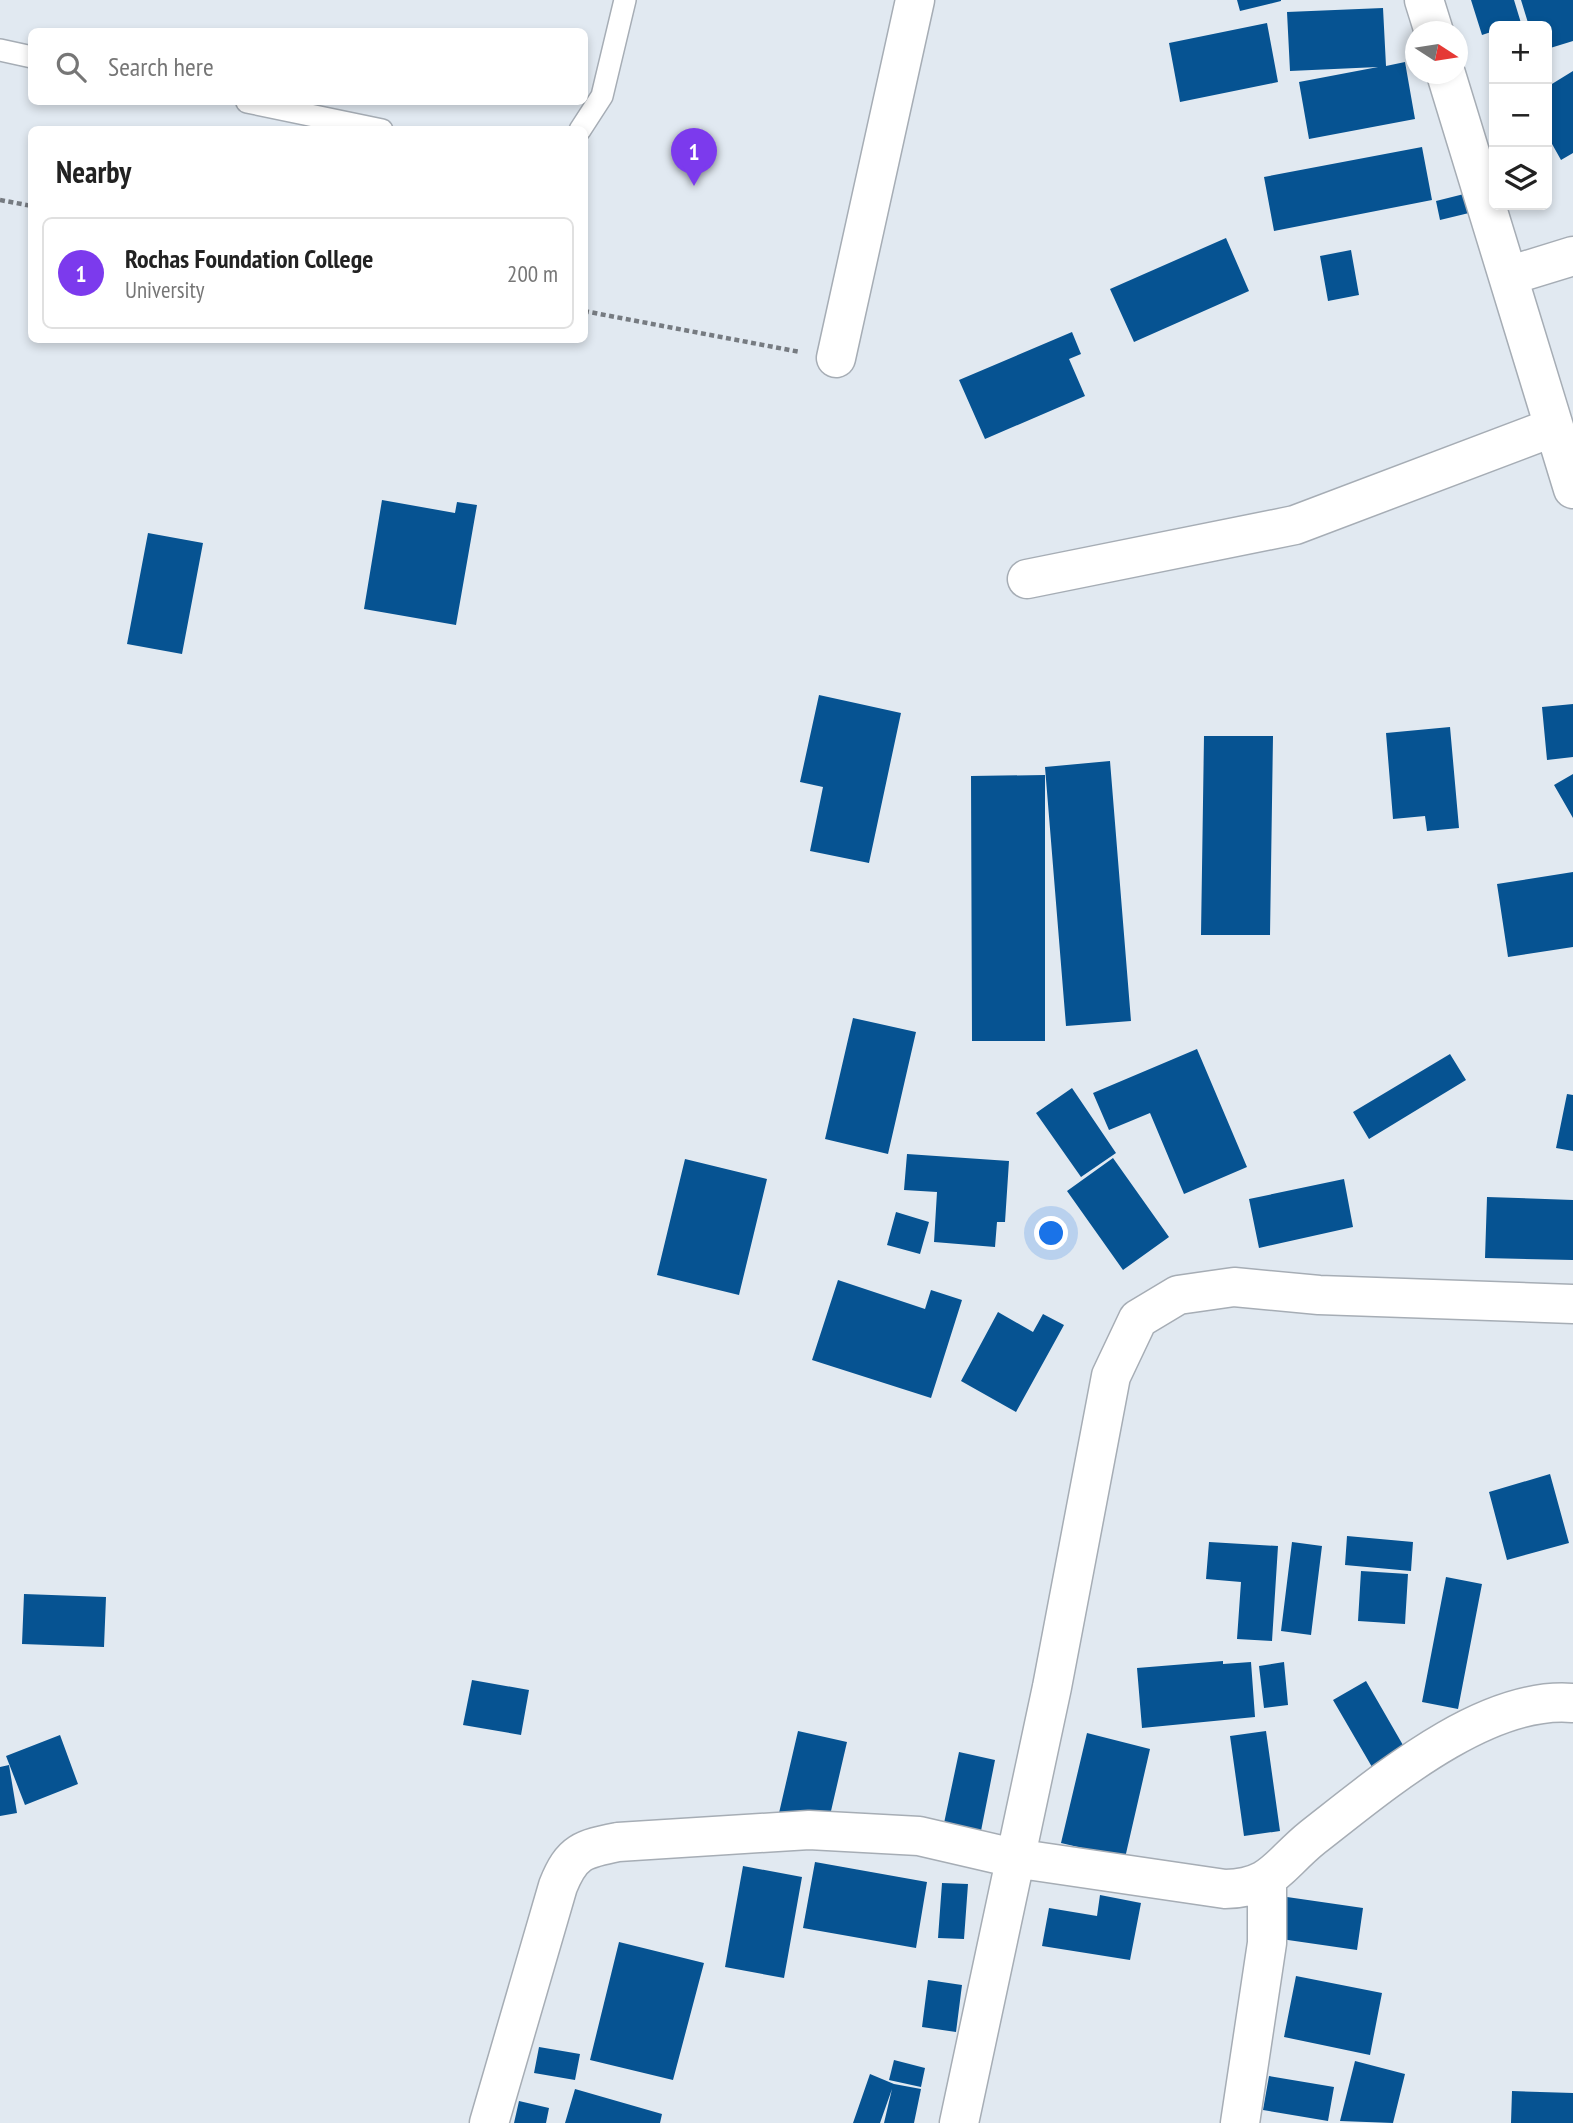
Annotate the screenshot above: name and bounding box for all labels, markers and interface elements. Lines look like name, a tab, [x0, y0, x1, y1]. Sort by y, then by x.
north arrow	[1405, 21, 1468, 84]
map controls	[1489, 21, 1552, 210]
button: +	[1489, 21, 1552, 84]
search box	[28, 28, 588, 105]
icon: search	[52, 48, 90, 86]
text: Search here	[108, 50, 214, 83]
button: −	[1489, 84, 1552, 147]
pin: 1	[671, 128, 717, 186]
button: layers	[1489, 147, 1552, 210]
text: Nearby	[56, 152, 131, 191]
text: Rochas Foundation College	[125, 242, 373, 275]
text: 1	[76, 259, 87, 288]
text: 200 m	[507, 259, 558, 288]
text: University	[125, 275, 204, 304]
your location	[1034, 1216, 1068, 1250]

